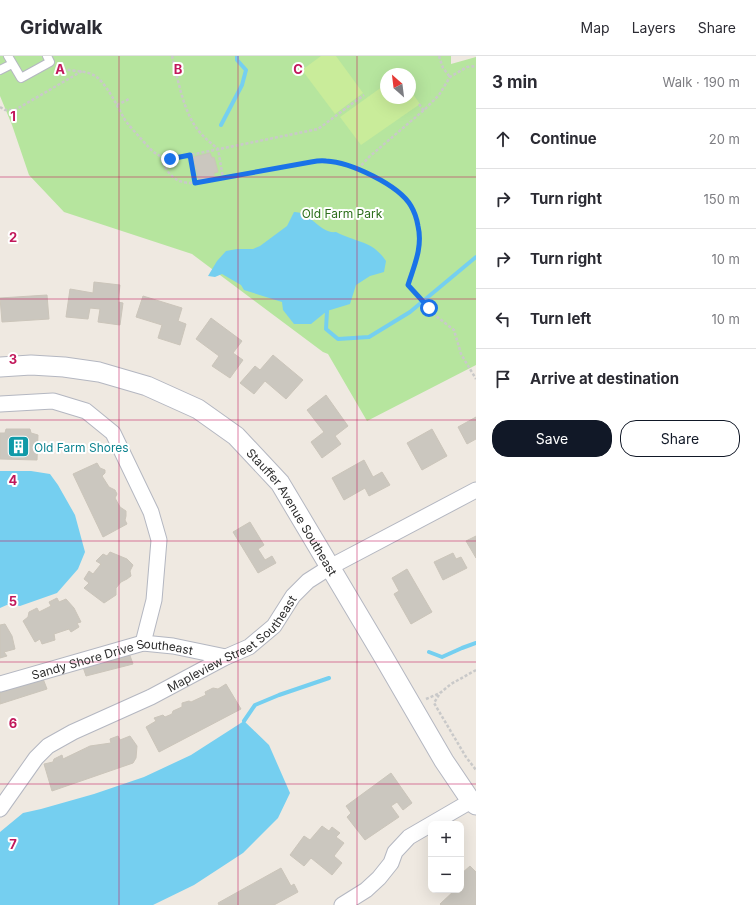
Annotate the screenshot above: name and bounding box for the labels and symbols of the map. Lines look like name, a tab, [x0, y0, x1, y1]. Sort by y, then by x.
text: A	[55, 61, 65, 77]
text: B	[174, 61, 183, 77]
text: C	[293, 61, 303, 77]
north arrow	[380, 68, 416, 104]
text: 1	[10, 108, 16, 124]
route end	[161, 150, 179, 168]
park label: Old Farm Park	[302, 206, 383, 221]
text: 2	[9, 229, 17, 245]
route start	[420, 299, 438, 317]
text: 3	[9, 351, 17, 367]
building icon: Old Farm Shores	[6, 434, 32, 460]
place label: Old Farm Shores	[34, 440, 129, 455]
street label: Stauffer Avenue Southeast	[244, 445, 341, 578]
text: 4	[9, 472, 18, 488]
street label: Mapleview Street Southeast	[164, 592, 299, 695]
text: 5	[9, 593, 17, 609]
street label: Sandy Shore Drive Southeast	[30, 635, 194, 682]
text: 6	[9, 715, 17, 731]
text: 7	[9, 836, 17, 852]

